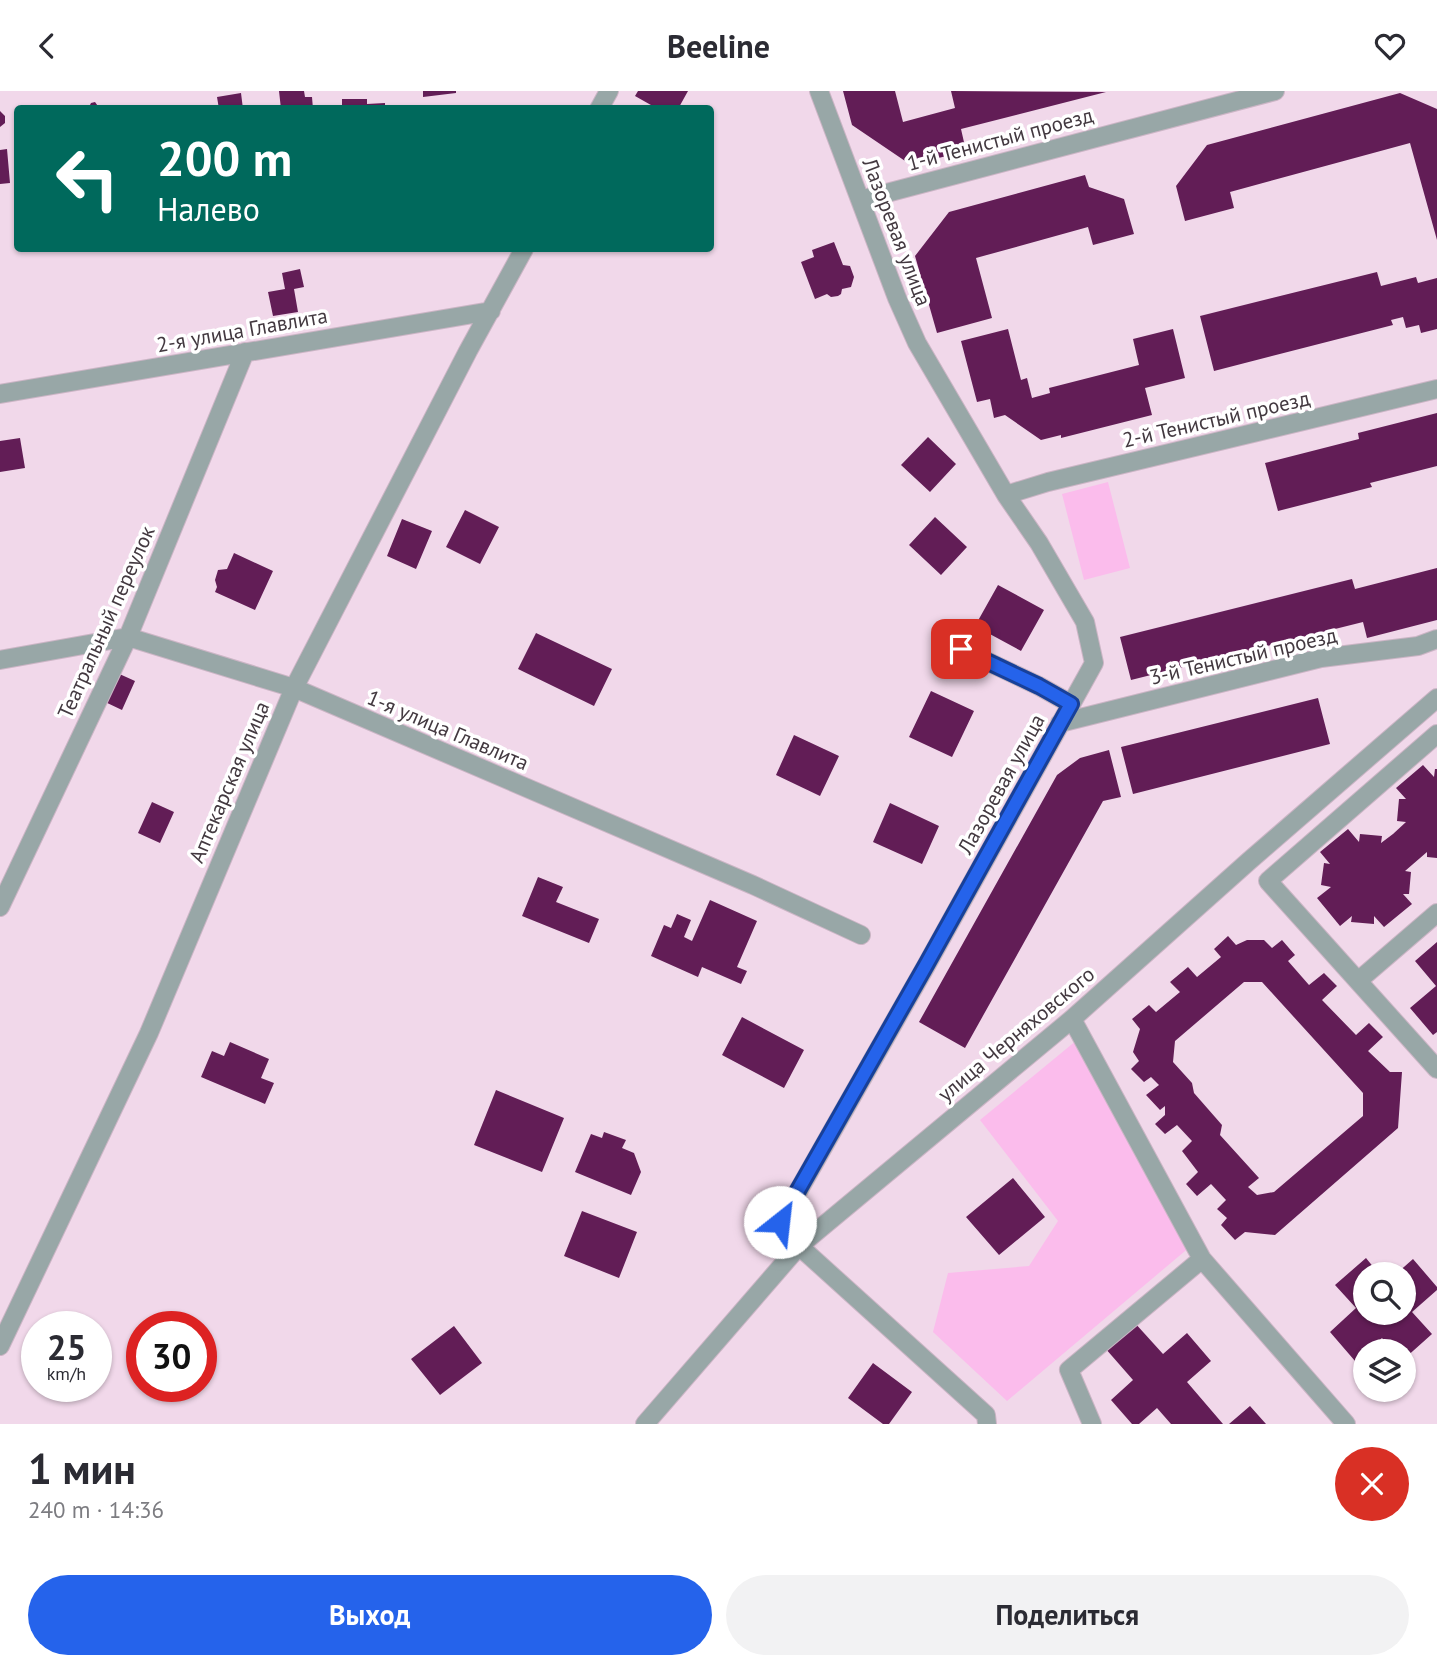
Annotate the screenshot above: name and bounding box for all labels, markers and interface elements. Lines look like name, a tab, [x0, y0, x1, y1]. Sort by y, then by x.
text: Beeline	[667, 25, 770, 67]
icon: back	[28, 27, 66, 65]
icon: heart	[1371, 27, 1409, 65]
street label: 1-й Тенистый проезд	[904, 101, 1096, 177]
text: 200 m	[157, 126, 292, 190]
icon: left	[42, 133, 133, 224]
street label: Лазоревая улица	[856, 153, 938, 310]
text: Налево	[157, 188, 260, 230]
street label: 2-я улица Главлита	[154, 302, 330, 358]
street label: 2-й Тенистый проезд	[1120, 384, 1312, 454]
street label: Театральный переулок	[51, 522, 161, 722]
pin	[931, 619, 991, 679]
street label: 3-й Тенистый проезд	[1147, 621, 1339, 691]
icon: arrive	[942, 630, 980, 668]
street label: 1-я улица Главлита	[363, 684, 533, 776]
street label: Аптекарская улица	[183, 697, 275, 867]
street label: Лазоревая улица	[951, 709, 1051, 860]
street label: улица Черняховского	[932, 961, 1100, 1107]
position arrow	[743, 1185, 817, 1259]
map controls	[1353, 1262, 1416, 1402]
button: search	[1353, 1262, 1416, 1325]
speed limit sign: 30	[126, 1311, 217, 1402]
text: 25	[47, 1324, 86, 1370]
button: layers	[1353, 1339, 1416, 1402]
text: km/h	[47, 1362, 86, 1385]
text: 1 мин	[28, 1441, 136, 1496]
button: close	[1335, 1447, 1409, 1521]
text: 240 m · 14:36	[28, 1495, 164, 1524]
button: Выход	[28, 1575, 712, 1655]
button: Поделиться	[726, 1575, 1409, 1655]

